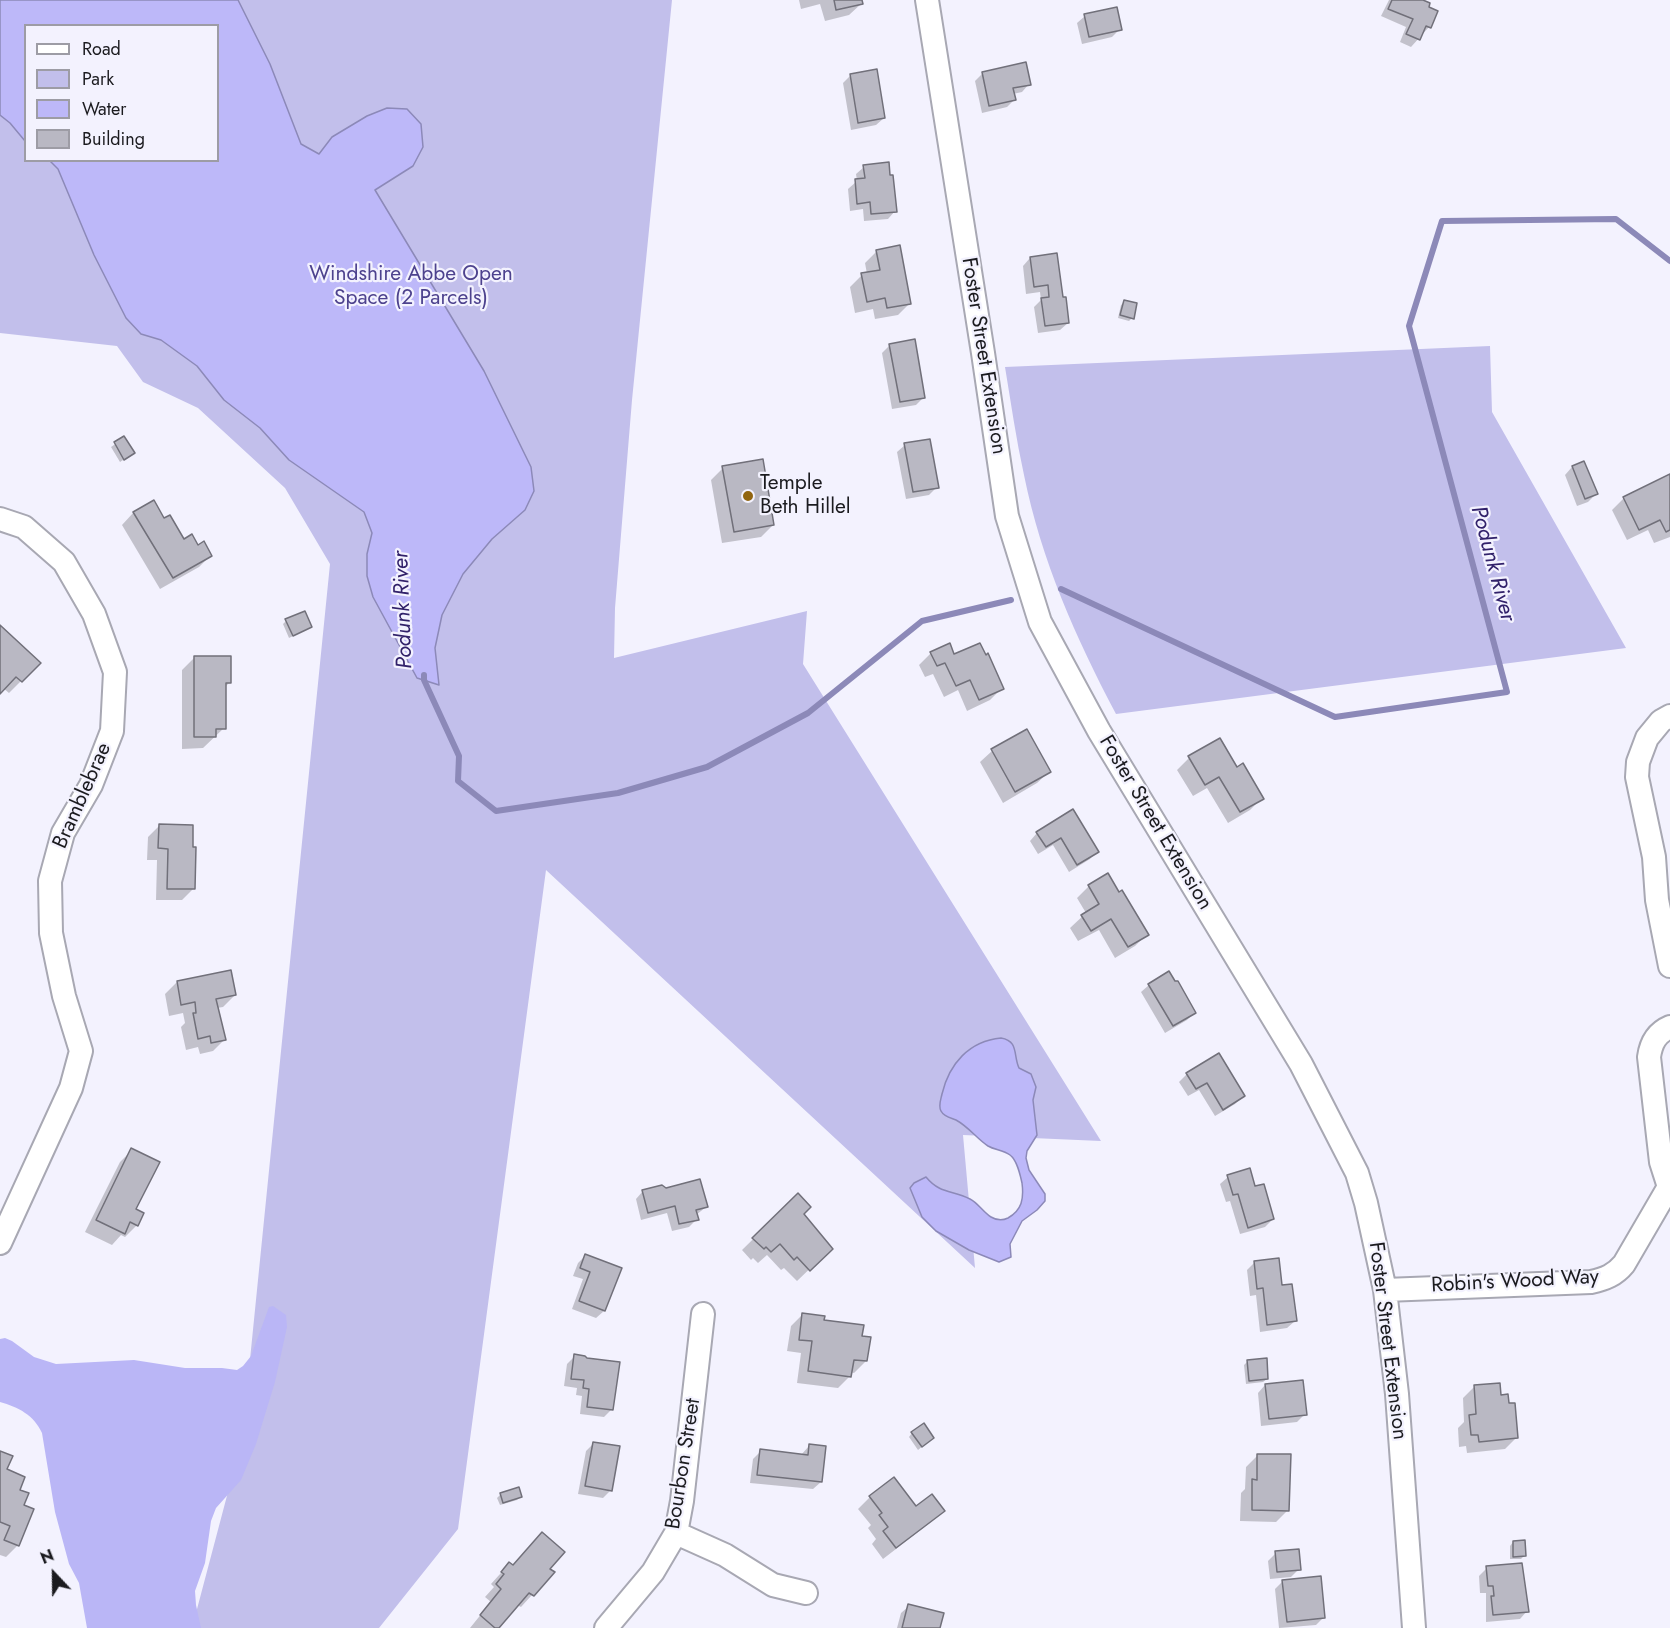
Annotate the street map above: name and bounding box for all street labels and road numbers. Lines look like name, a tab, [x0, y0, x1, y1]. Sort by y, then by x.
street label: Foster Street Extension	[955, 256, 1011, 456]
street label: Foster Street Extension	[1093, 731, 1217, 915]
street label: Bramblebrae	[48, 739, 118, 853]
street label: Foster Street Extension	[1362, 1241, 1412, 1441]
street label: Robin's Wood Way	[1430, 1265, 1600, 1299]
street label: Bourbon Street	[661, 1397, 707, 1531]

